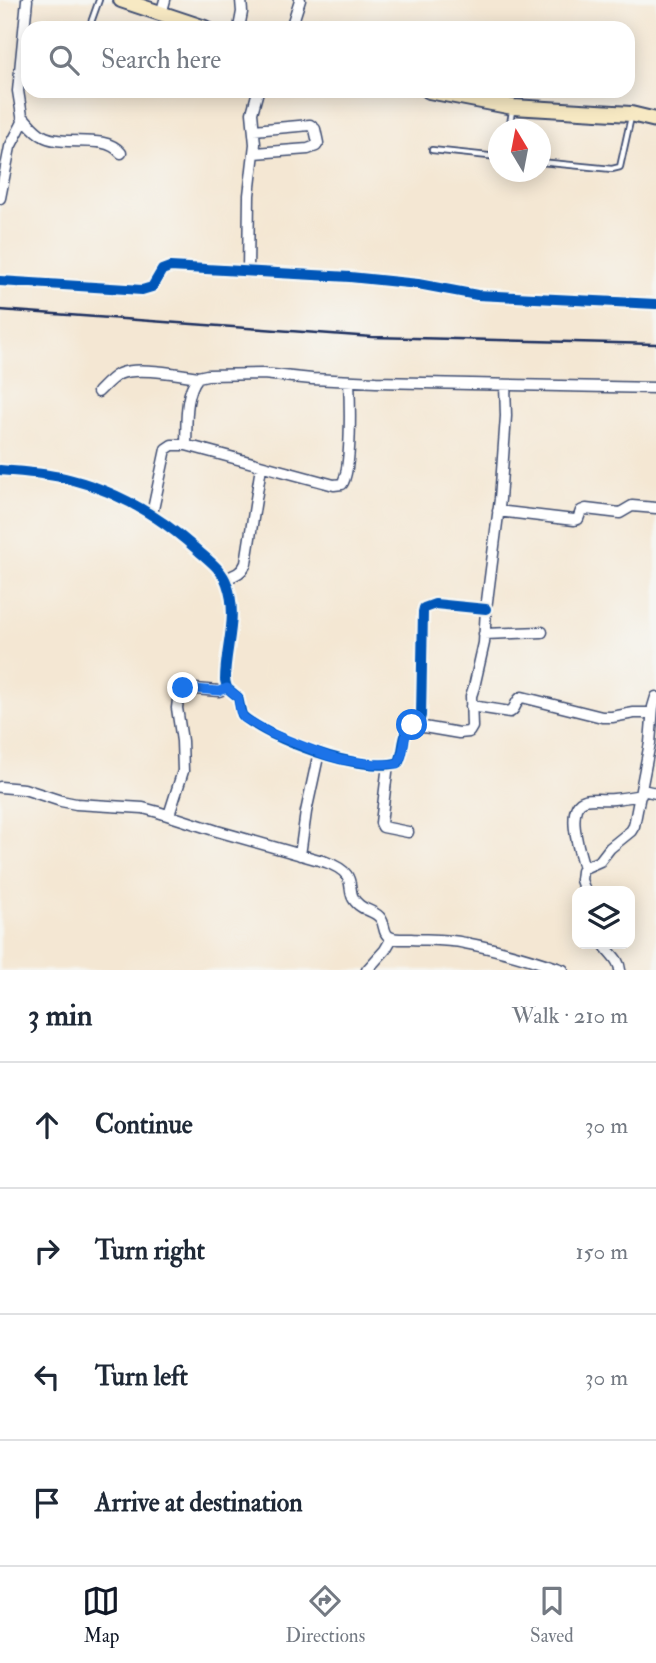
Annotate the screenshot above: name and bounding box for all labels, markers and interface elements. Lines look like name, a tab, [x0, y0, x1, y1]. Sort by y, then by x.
search box	[21, 21, 635, 98]
icon: search	[45, 41, 83, 79]
text: Search here	[101, 44, 221, 76]
north arrow	[488, 119, 551, 182]
route end	[167, 672, 198, 703]
route start	[396, 709, 427, 740]
map controls	[572, 886, 635, 949]
button: layers	[572, 886, 635, 949]
text: 3 min	[28, 997, 93, 1034]
text: Walk · 210 m	[512, 1001, 628, 1030]
icon: ahead	[28, 1106, 66, 1144]
text: Continue	[95, 1109, 193, 1141]
text: 30 m	[585, 1111, 628, 1140]
icon: right	[28, 1232, 66, 1270]
text: Turn right	[95, 1235, 205, 1267]
text: 150 m	[575, 1237, 628, 1266]
icon: left	[28, 1358, 66, 1396]
text: Turn left	[95, 1361, 188, 1393]
text: 30 m	[585, 1363, 628, 1392]
icon: arrive	[28, 1484, 66, 1522]
text: Arrive at destination	[95, 1487, 303, 1519]
tab: Map	[82, 1582, 120, 1648]
tab: Directions	[285, 1582, 365, 1648]
tab: Saved	[530, 1582, 574, 1648]

